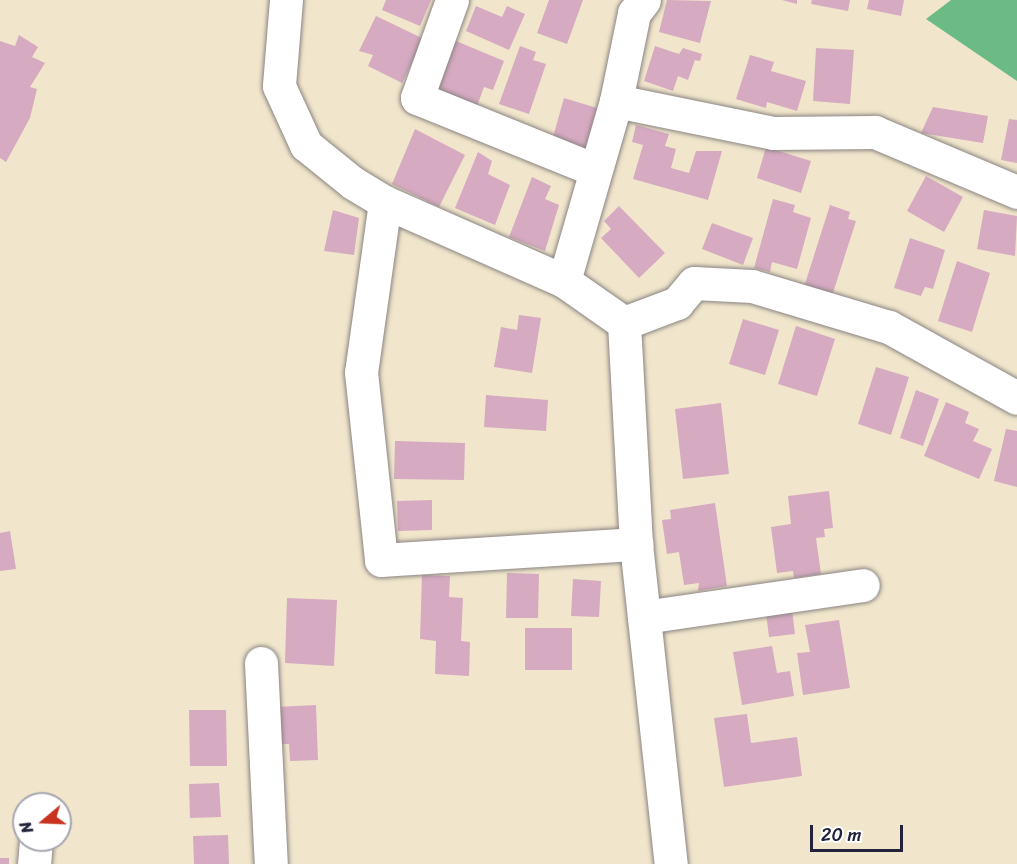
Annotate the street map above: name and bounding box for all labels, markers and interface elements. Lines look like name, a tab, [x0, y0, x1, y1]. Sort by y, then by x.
north arrow	[12, 792, 72, 852]
scale bar	[813, 813, 906, 851]
text: N	[11, 817, 42, 837]
text: 20 m	[821, 819, 861, 851]

